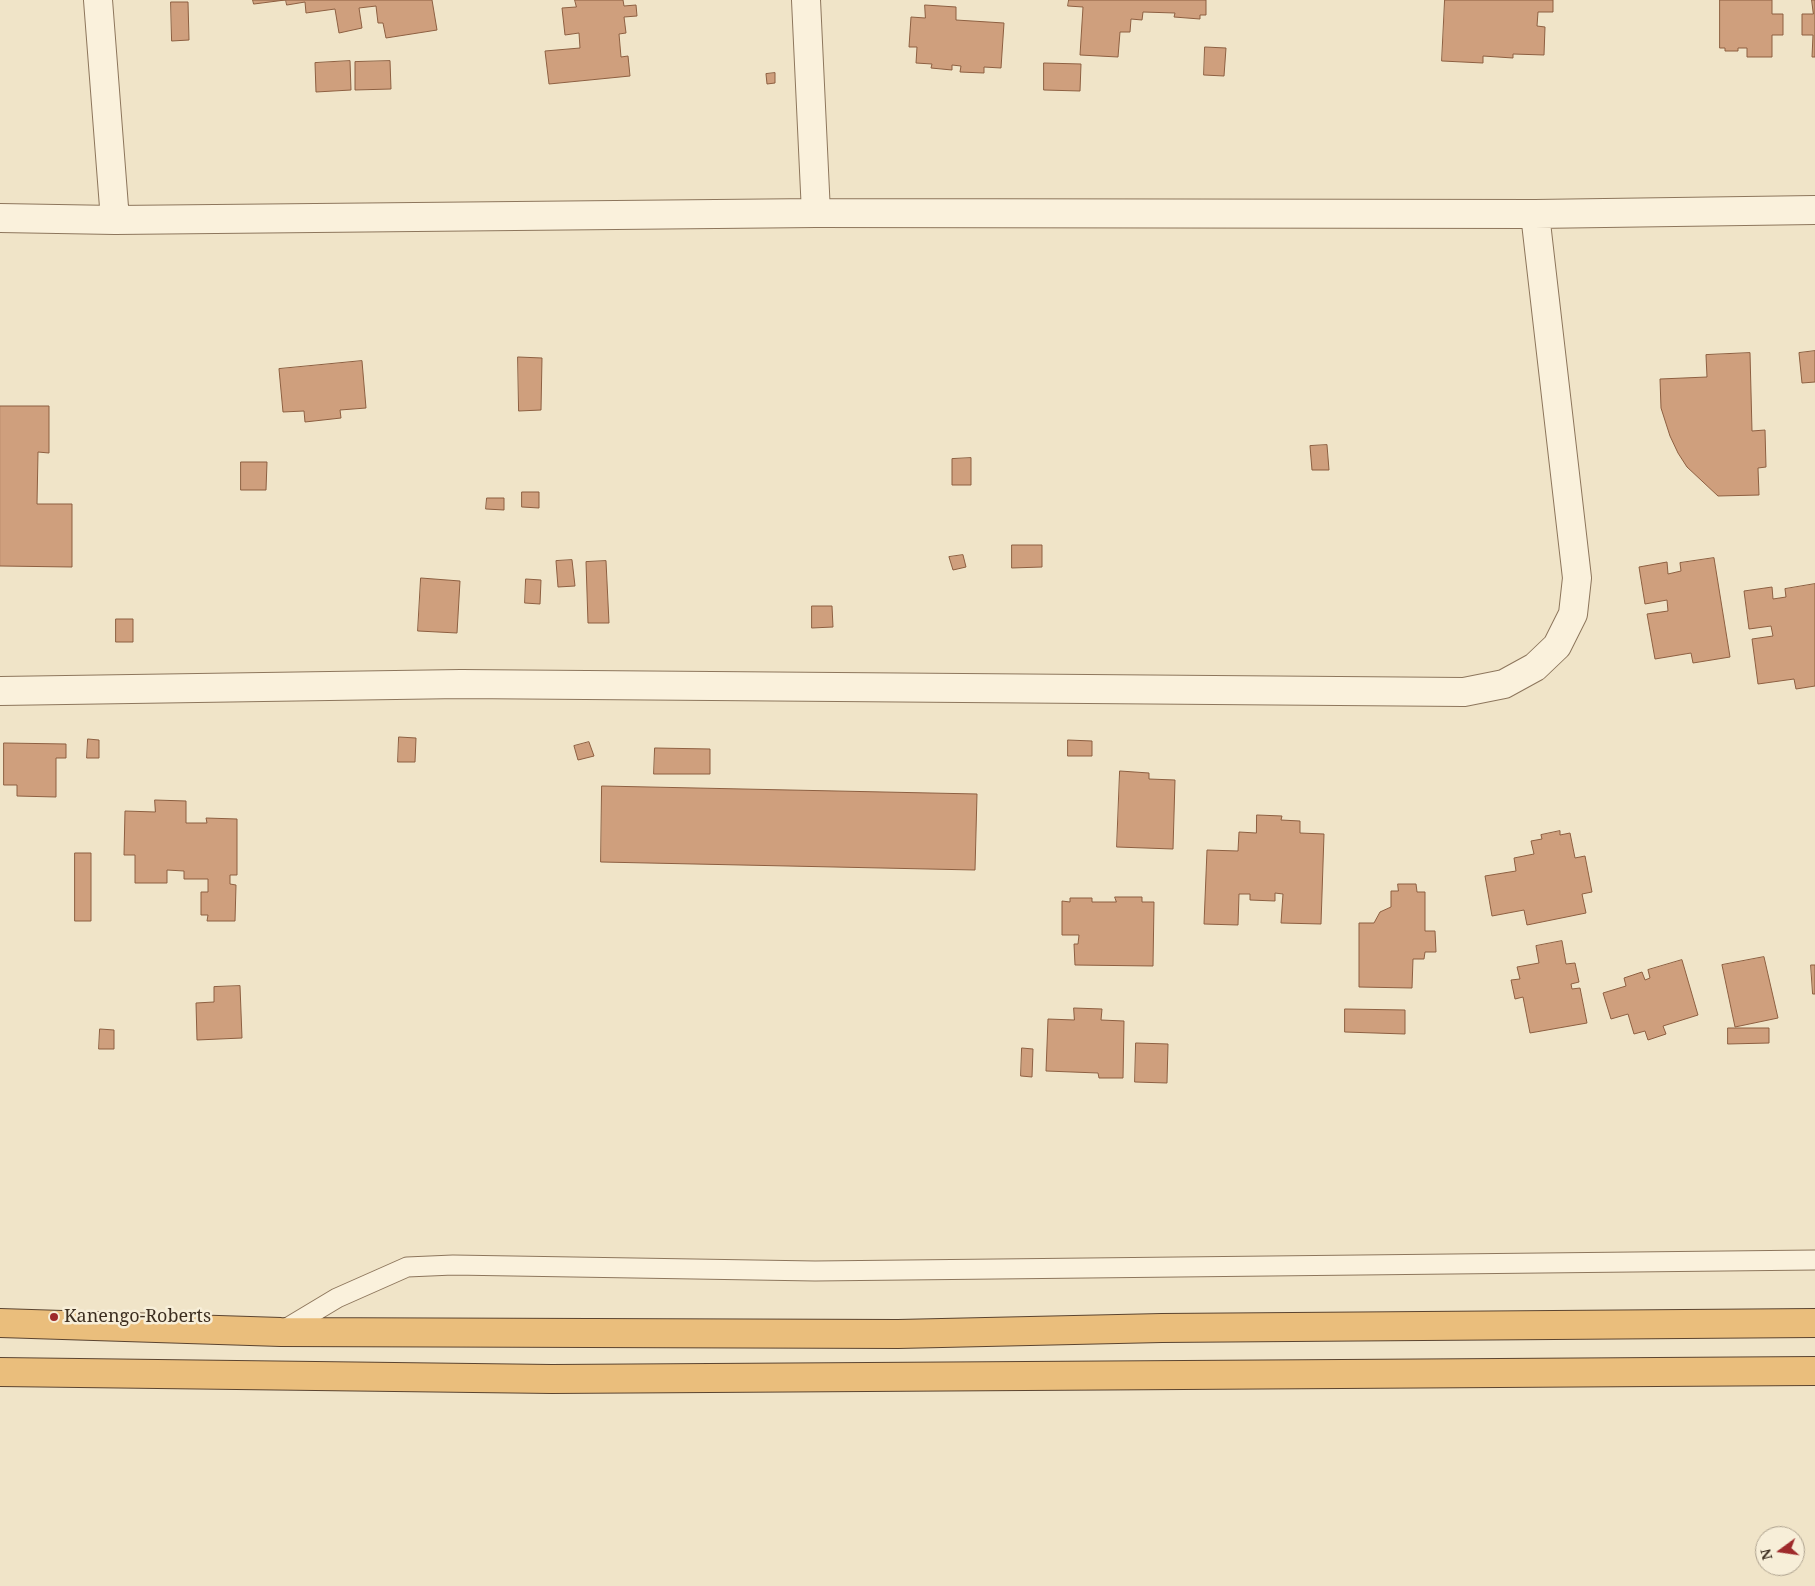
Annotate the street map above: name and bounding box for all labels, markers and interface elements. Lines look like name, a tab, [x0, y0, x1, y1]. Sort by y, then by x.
place label: Kanengo-Roberts	[64, 1306, 211, 1328]
marker: Kanengo-Roberts	[48, 1311, 60, 1323]
north arrow	[1755, 1526, 1805, 1576]
text: N	[1755, 1547, 1776, 1562]

